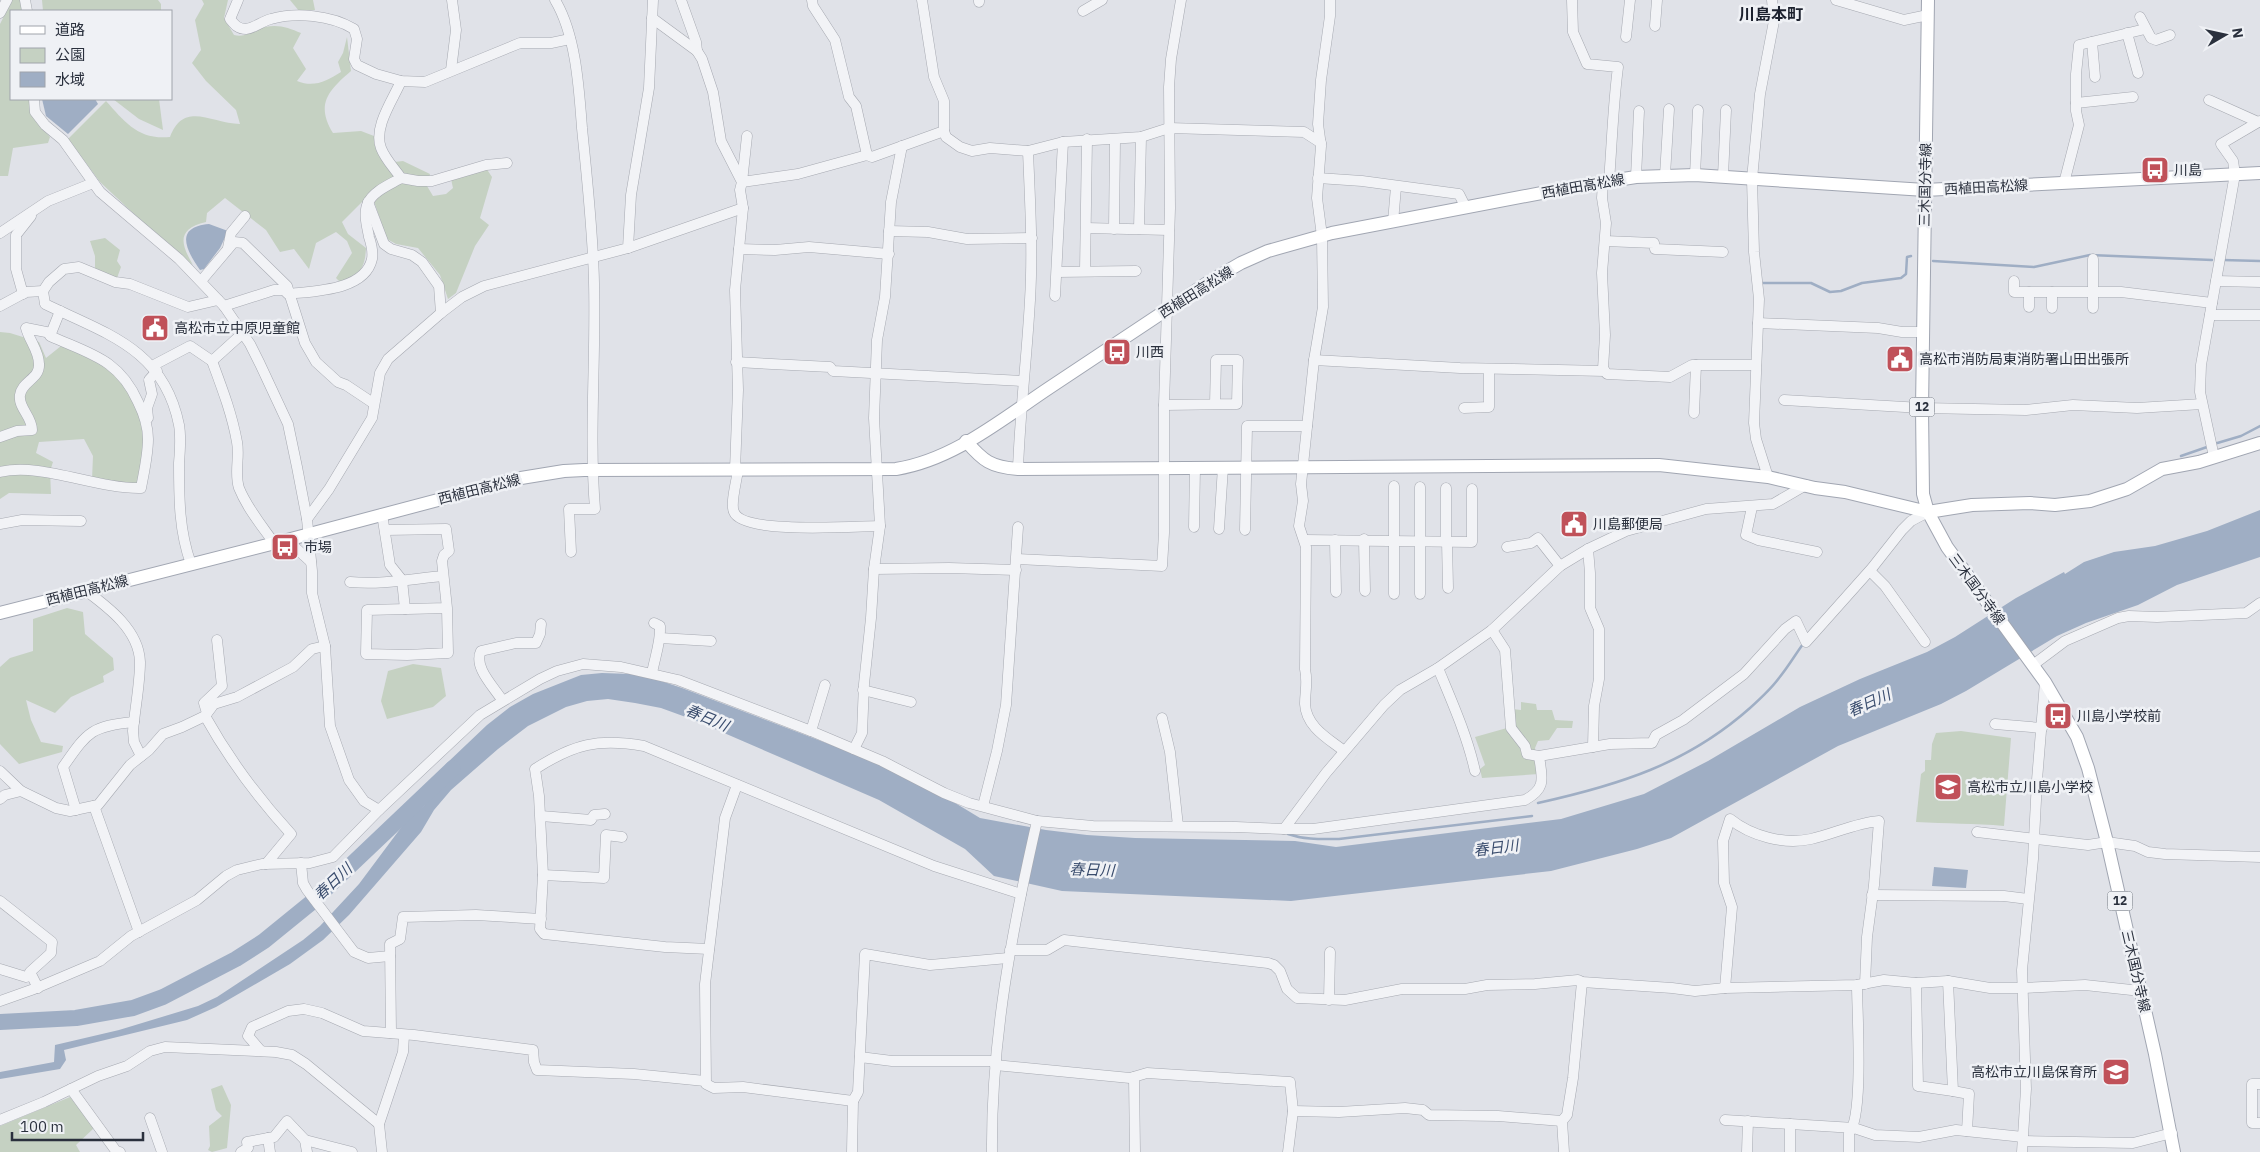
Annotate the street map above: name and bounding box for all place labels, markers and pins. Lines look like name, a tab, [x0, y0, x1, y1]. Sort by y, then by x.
bus stop icon: 川島	[2140, 155, 2170, 185]
place label: 川島	[2174, 161, 2202, 179]
public building icon: 高松市立中原児童館	[140, 313, 170, 343]
place label: 高松市立中原児童館	[174, 319, 300, 337]
bus stop icon: 川西	[1102, 337, 1132, 367]
place label: 川西	[1136, 343, 1164, 361]
public building icon: 高松市消防局東消防署山田出張所	[1885, 344, 1915, 374]
place label: 高松市消防局東消防署山田出張所	[1919, 350, 2129, 368]
public building icon: 川島郵便局	[1559, 509, 1589, 539]
place label: 川島郵便局	[1593, 515, 1663, 533]
bus stop icon: 市場	[270, 532, 300, 562]
place label: 市場	[304, 538, 332, 556]
bus stop icon: 川島小学校前	[2043, 701, 2073, 731]
place label: 川島小学校前	[2077, 707, 2161, 725]
school or university icon: 高松市立川島小学校	[1933, 772, 1963, 802]
place label: 高松市立川島小学校	[1967, 778, 2093, 796]
school or university icon: 高松市立川島保育所	[2101, 1057, 2131, 1087]
place label: 高松市立川島保育所	[1971, 1063, 2097, 1081]

